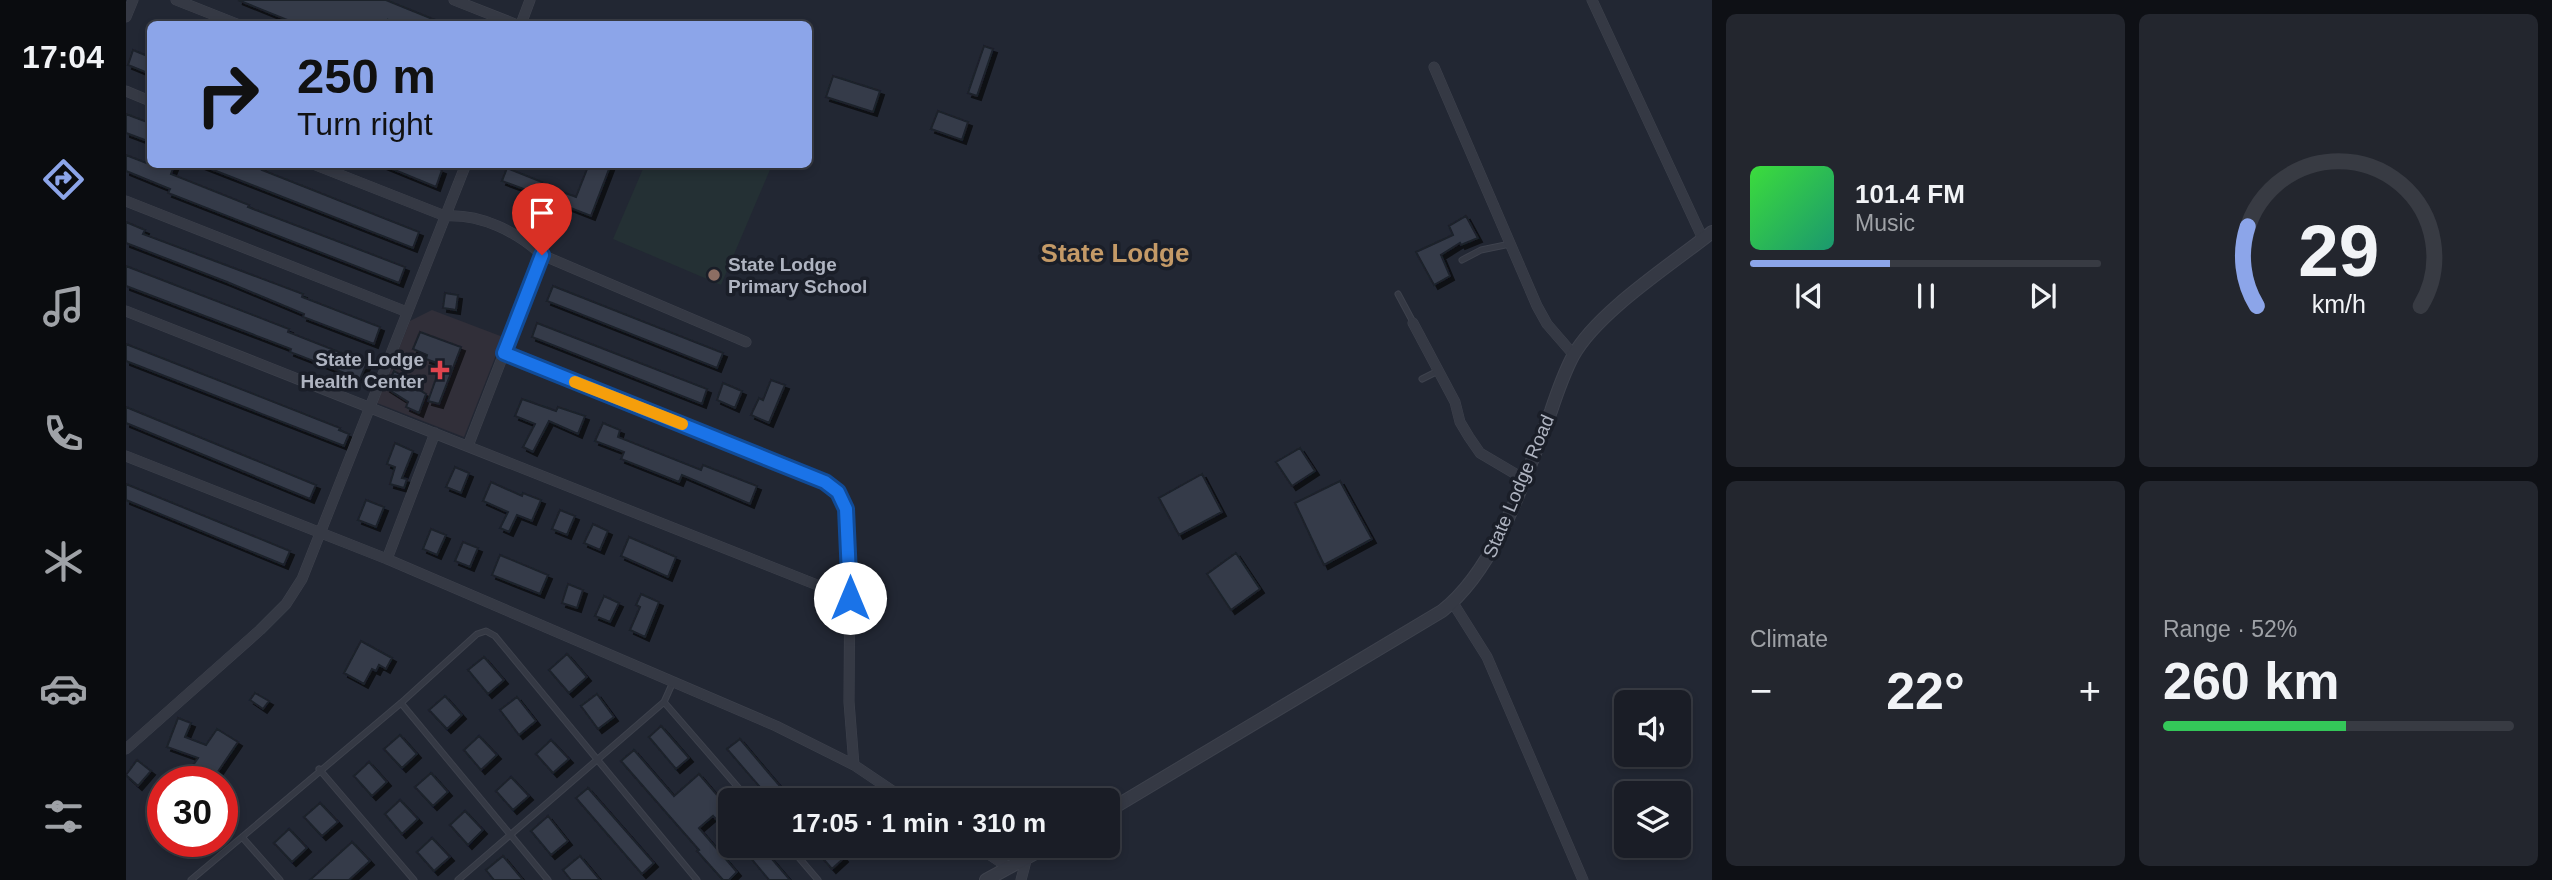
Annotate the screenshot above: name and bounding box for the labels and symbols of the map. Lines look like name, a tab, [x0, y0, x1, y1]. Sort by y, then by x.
pin	[512, 183, 572, 255]
district label: State Lodge	[1041, 238, 1189, 268]
place label: State Lodge Primary School	[728, 254, 867, 297]
marker: State Lodge Primary School	[706, 267, 722, 283]
place label: State Lodge Health Center	[300, 349, 425, 392]
marker: State Lodge Health Center	[430, 360, 450, 380]
street label: State Lodge Road	[1479, 412, 1558, 561]
position arrow	[813, 561, 887, 635]
speed limit sign: 30	[147, 766, 238, 857]

